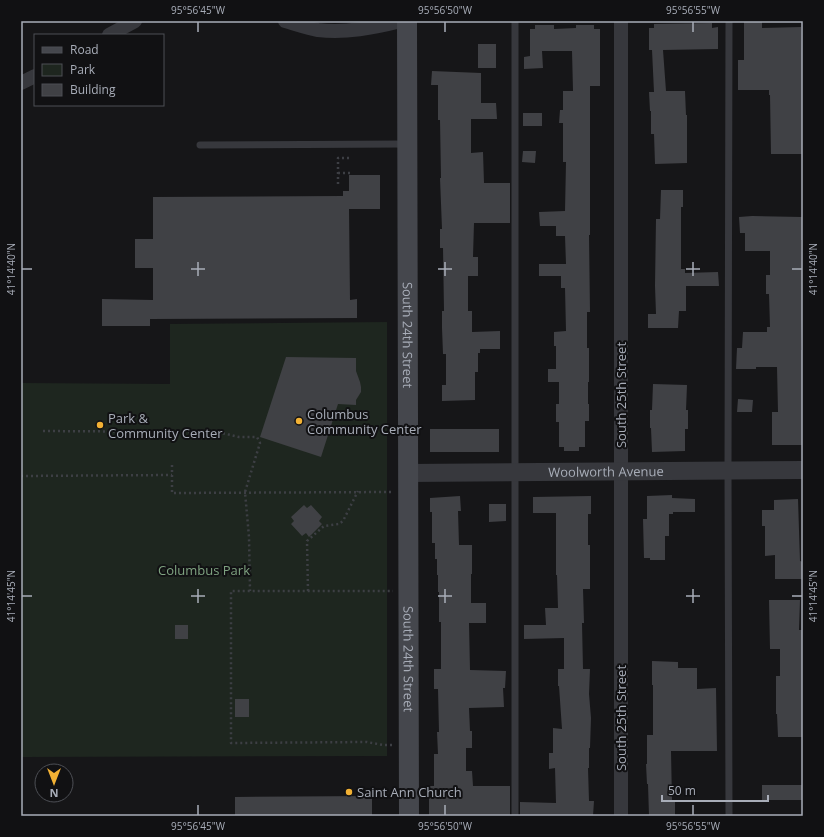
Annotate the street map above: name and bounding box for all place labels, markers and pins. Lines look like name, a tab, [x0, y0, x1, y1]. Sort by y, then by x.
place label: Columbus Community Center	[307, 405, 422, 438]
place label: Park & Community Center	[108, 409, 223, 442]
marker: Columbus Community Center	[294, 416, 304, 426]
marker: Park & Community Center	[95, 420, 105, 430]
place label: Saint Ann Church	[357, 783, 462, 801]
marker: Saint Ann Church	[344, 787, 354, 797]

